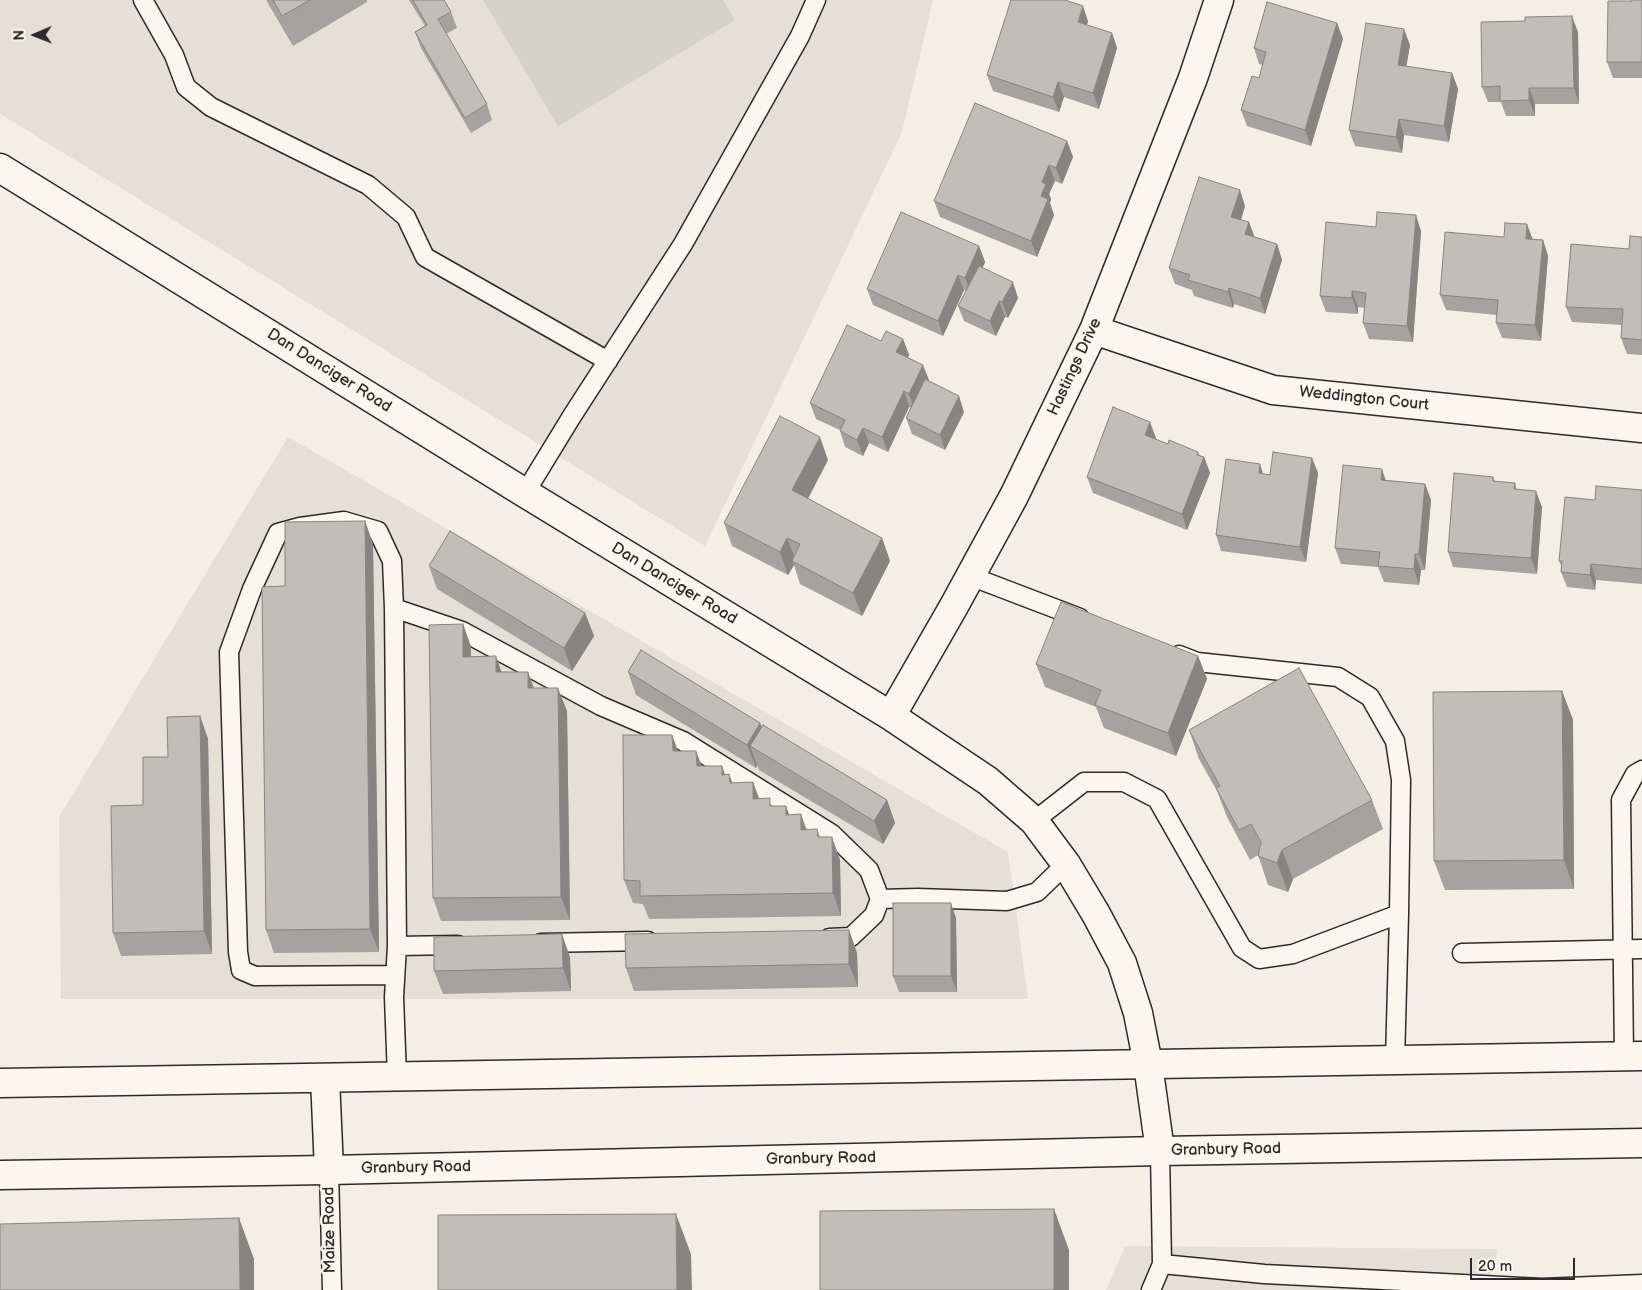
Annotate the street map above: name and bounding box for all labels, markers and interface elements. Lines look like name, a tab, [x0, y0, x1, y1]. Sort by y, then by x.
north arrow	[10, 10, 60, 60]
text: N	[11, 30, 28, 41]
street label: Hastings Drive	[1044, 315, 1106, 419]
street label: Dan Danciger Road	[263, 325, 395, 417]
street label: Weddington Court	[1298, 383, 1430, 415]
street label: Dan Danciger Road	[608, 539, 740, 629]
street label: Granbury Road	[1171, 1139, 1281, 1161]
street label: Granbury Road	[766, 1148, 876, 1170]
street label: Granbury Road	[361, 1157, 471, 1179]
street label: Maize Road	[320, 1187, 340, 1273]
scale bar	[1472, 1248, 1577, 1280]
text: 20 m	[1478, 1257, 1512, 1276]

